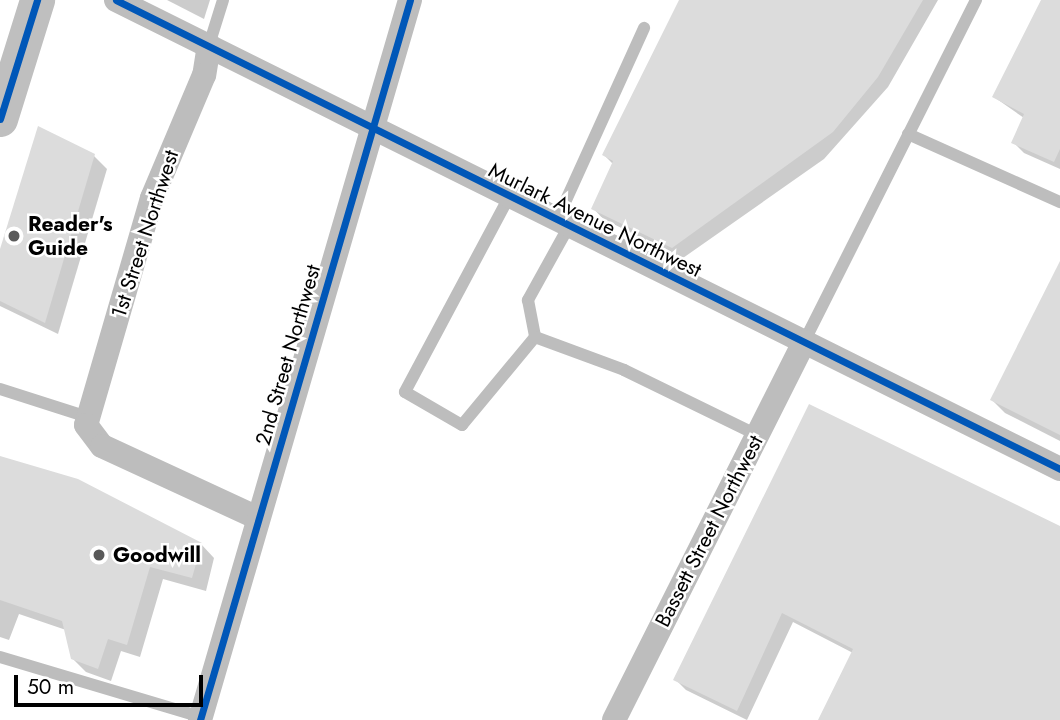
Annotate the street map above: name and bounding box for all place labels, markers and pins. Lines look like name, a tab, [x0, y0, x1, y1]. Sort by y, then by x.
place label: Reader's Guide	[28, 211, 112, 261]
marker: Reader's Guide	[6, 228, 22, 244]
place label: Goodwill	[113, 542, 201, 568]
marker: Goodwill	[91, 547, 107, 563]

